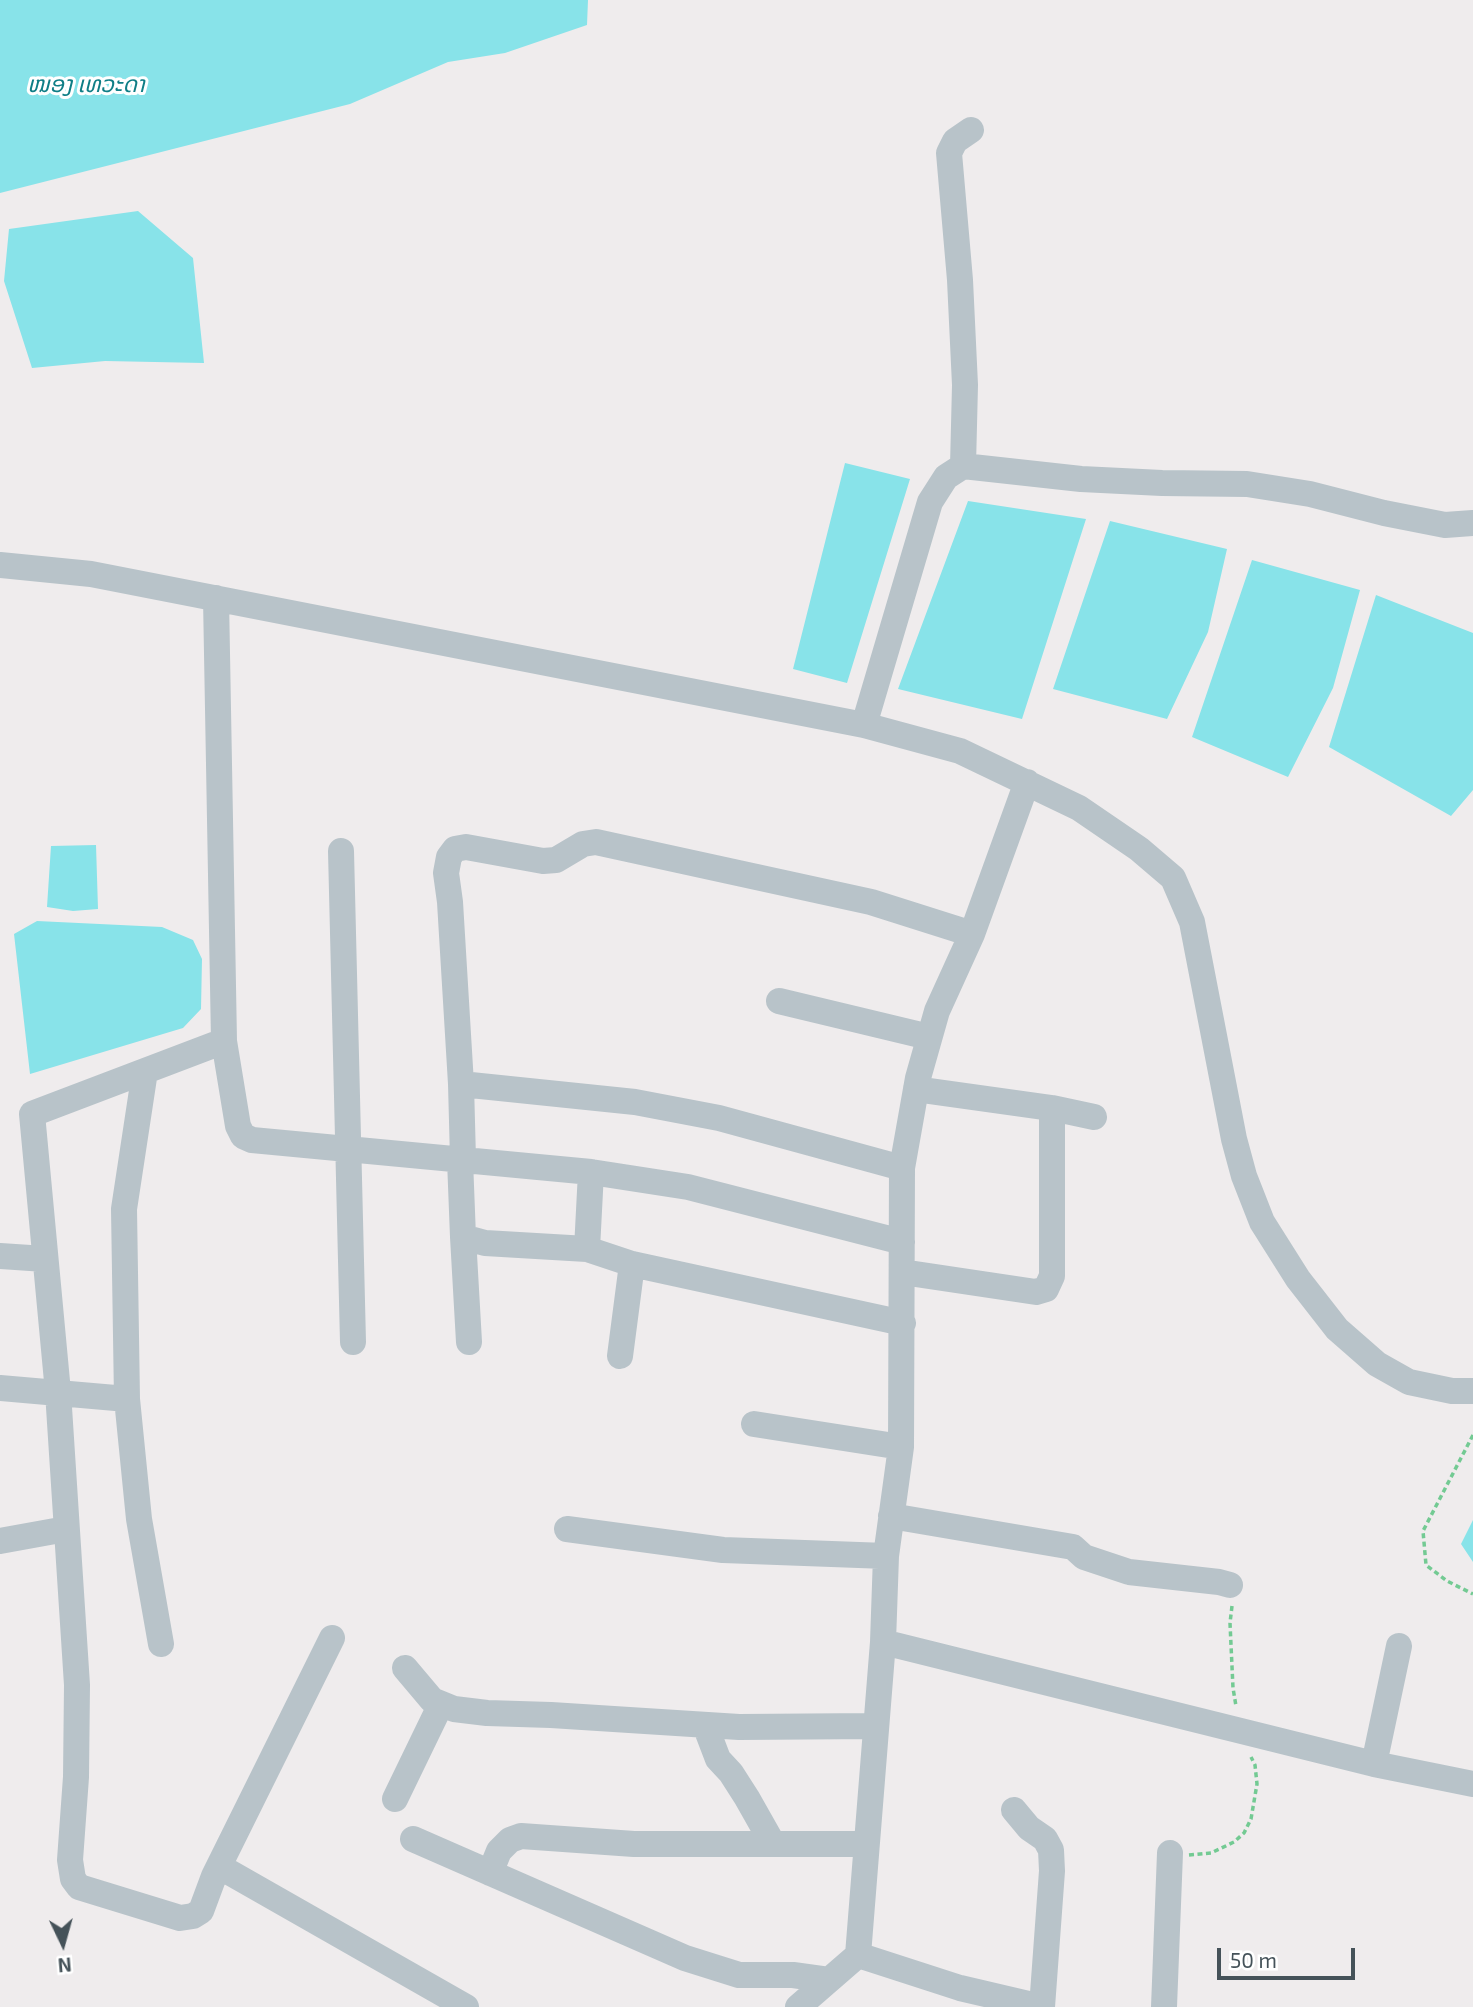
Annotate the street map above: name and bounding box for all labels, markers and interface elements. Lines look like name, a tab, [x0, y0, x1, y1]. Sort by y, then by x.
water label: ໜອງ ເທວະດາ	[27, 70, 145, 98]
north arrow	[28, 1909, 98, 1979]
scale bar	[1221, 1934, 1359, 1978]
text: 50 m	[1230, 1947, 1277, 1972]
text: N	[57, 1953, 73, 1977]

